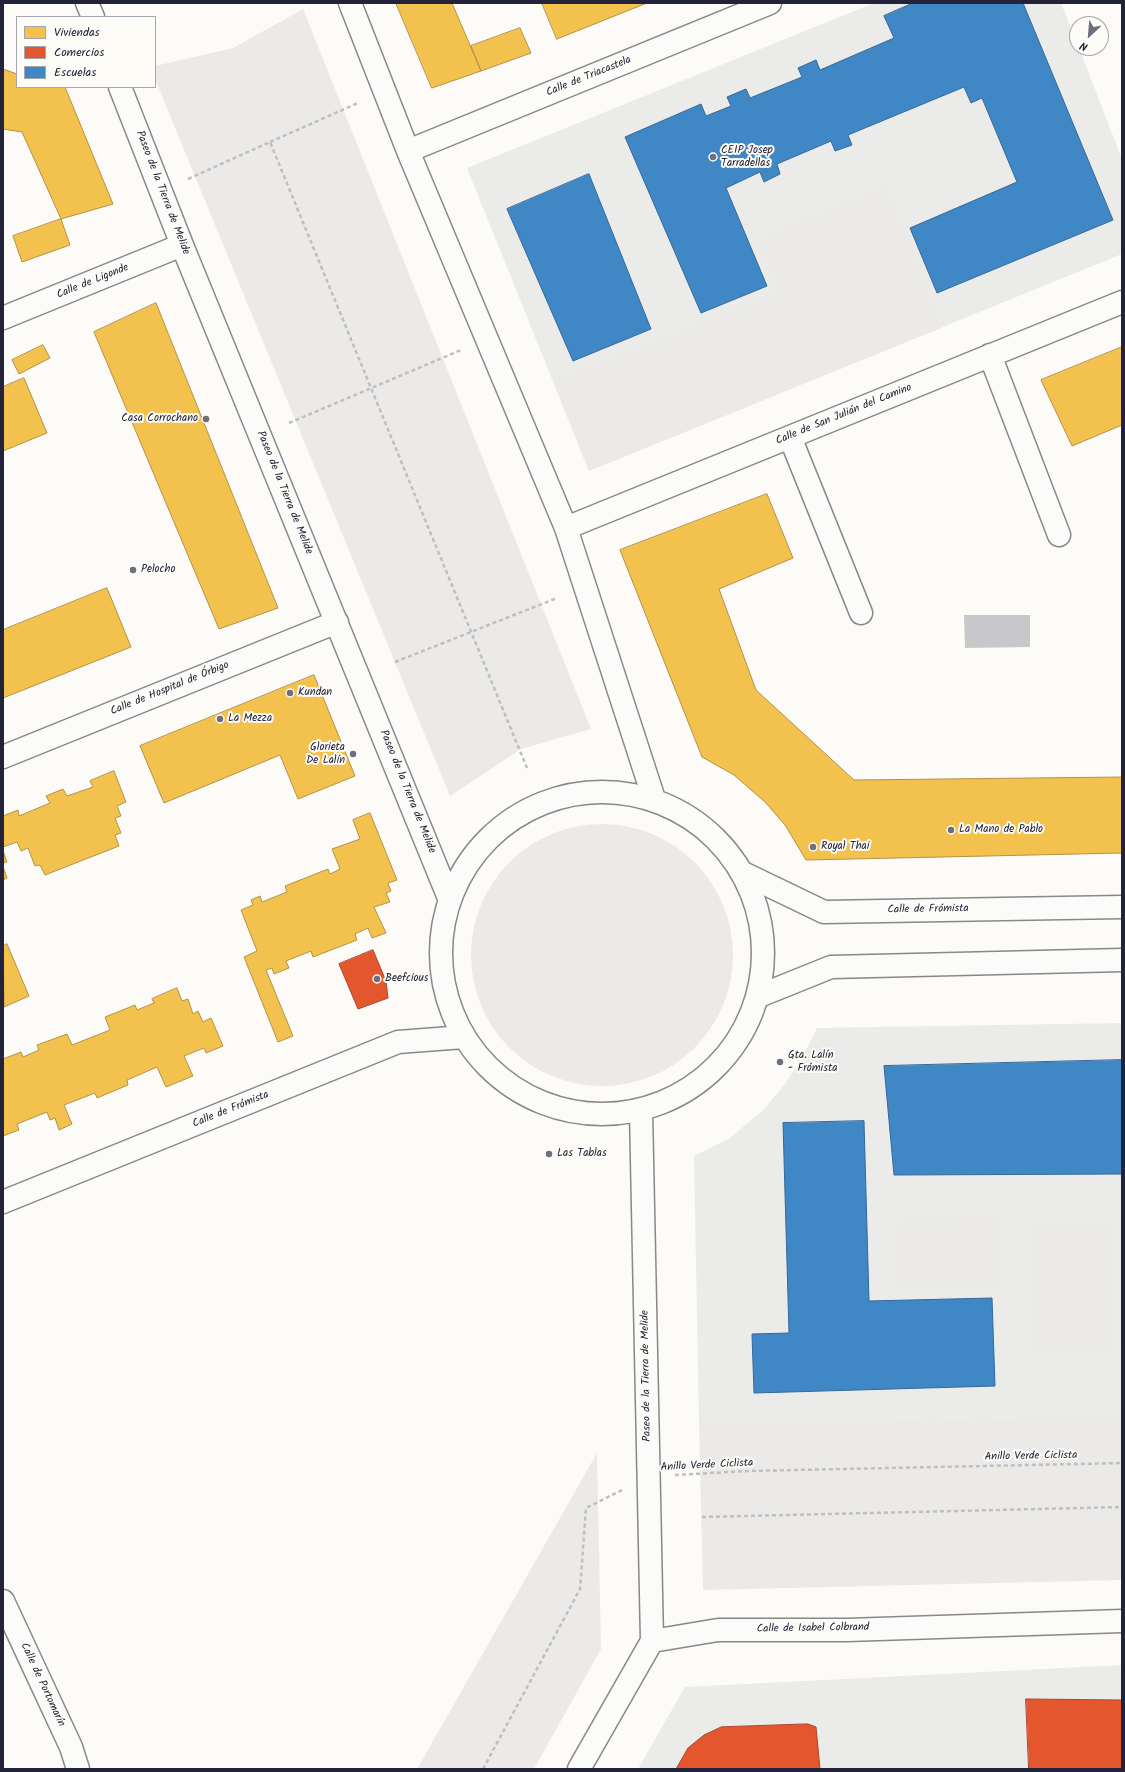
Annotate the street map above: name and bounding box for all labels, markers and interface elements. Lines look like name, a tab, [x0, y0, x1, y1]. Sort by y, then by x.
legend	[16, 16, 156, 88]
north arrow	[1069, 16, 1109, 56]
text: Viviendas	[54, 23, 100, 42]
text: N	[1077, 36, 1091, 56]
text: Comercios	[54, 43, 104, 62]
street label: Calle de Triacastela	[545, 54, 633, 100]
text: Escuelas	[54, 63, 96, 82]
street label: Paseo de la Tierra de Melide	[132, 129, 192, 257]
place label: CEIP Josep Tarradellas	[721, 144, 773, 170]
marker: CEIP Josep Tarradellas	[708, 152, 718, 162]
street label: Calle de Ligonde	[55, 262, 131, 302]
street label: Calle de San Julián del Camino	[774, 382, 914, 448]
place label: Casa Corrochano	[121, 412, 198, 426]
marker: Casa Corrochano	[201, 414, 211, 424]
street label: Paseo de la Tierra de Melide	[253, 429, 315, 557]
place label: Pelocho	[141, 563, 175, 577]
marker: Pelocho	[128, 565, 138, 575]
street label: Calle de Hospital de Órbigo	[109, 659, 231, 719]
place label: Kundan	[298, 686, 332, 700]
marker: Kundan	[285, 688, 295, 698]
place label: La Mezza	[228, 712, 272, 726]
marker: La Mezza	[215, 714, 225, 724]
street label: Paseo de la Tierra de Melide	[376, 728, 438, 856]
place label: Glorieta De Lalín	[306, 741, 345, 767]
marker: Glorieta De Lalín	[348, 749, 358, 759]
place label: La Mano de Pablo	[959, 823, 1043, 837]
marker: La Mano de Pablo	[946, 825, 956, 835]
place label: Royal Thai	[821, 840, 869, 854]
marker: Royal Thai	[808, 842, 818, 852]
street label: Calle de Frómista	[887, 903, 969, 917]
place label: Beefcious	[385, 972, 429, 986]
marker: Beefcious	[372, 974, 382, 984]
place label: Gta. Lalín - Frómista	[788, 1049, 837, 1075]
marker: Gta. Lalín - Frómista	[775, 1057, 785, 1067]
street label: Calle de Frómista	[191, 1089, 271, 1131]
place label: Las Tablas	[557, 1147, 607, 1161]
marker: Las Tablas	[544, 1149, 554, 1159]
street label: Paseo de la Tierra de Melide	[639, 1310, 655, 1442]
street label: Anillo Verde Ciclista	[985, 1450, 1077, 1464]
street label: Anillo Verde Ciclista	[660, 1457, 754, 1475]
street label: Calle de Isabel Colbrand	[757, 1621, 869, 1637]
street label: Calle de Portomarín	[17, 1641, 67, 1729]

